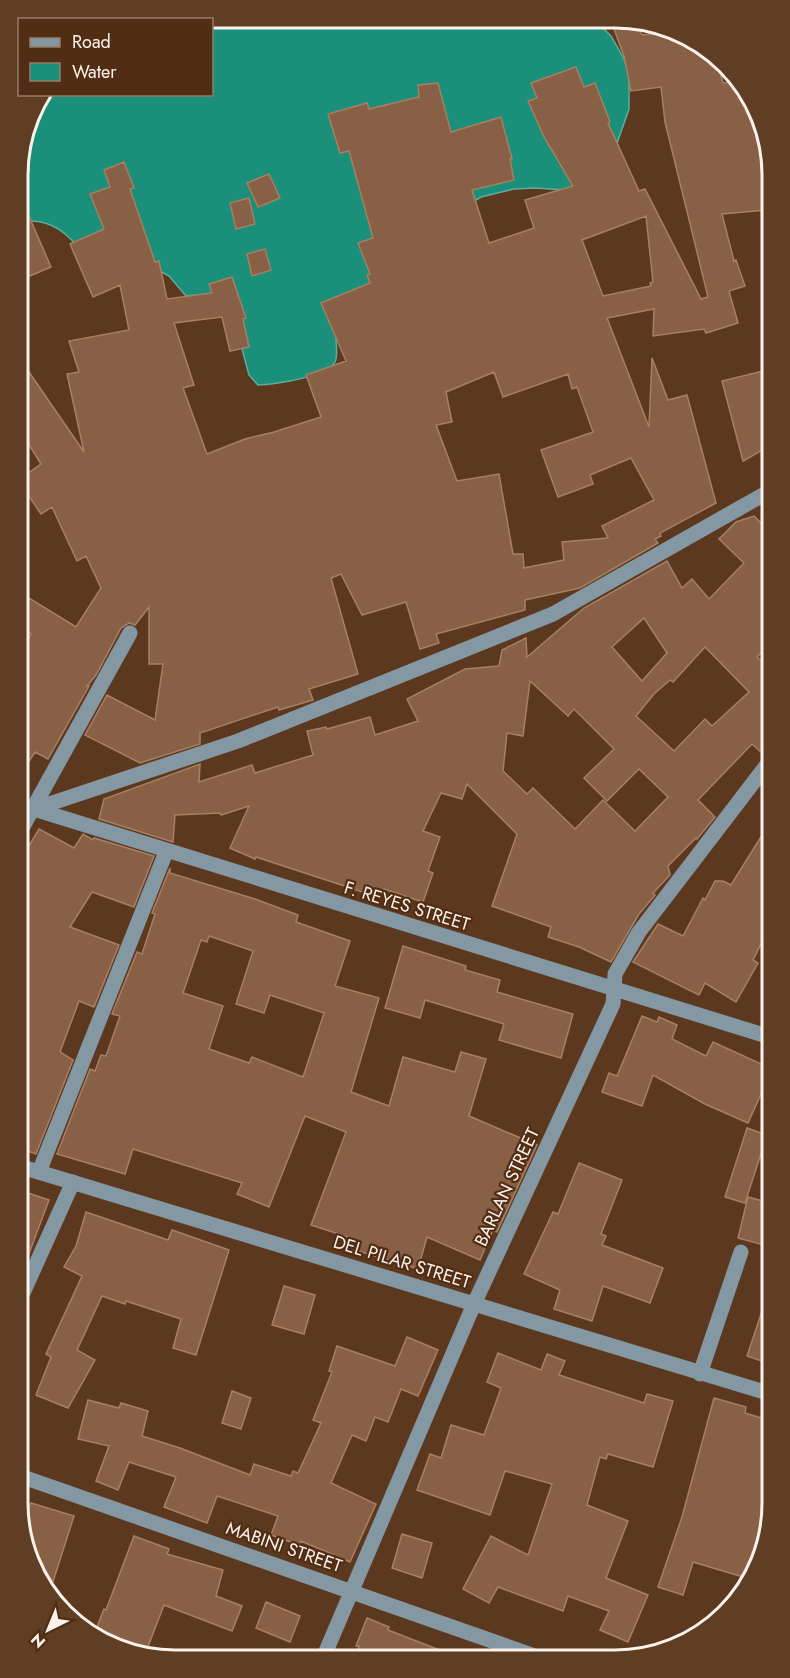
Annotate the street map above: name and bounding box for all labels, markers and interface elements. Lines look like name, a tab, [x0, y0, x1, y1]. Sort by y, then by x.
legend	[18, 18, 213, 96]
text: Road	[72, 29, 111, 55]
text: Water	[72, 59, 117, 85]
street label: F. REYES STREET	[341, 875, 474, 938]
street label: BARLAN STREET	[468, 1123, 546, 1251]
street label: DEL PILAR STREET	[330, 1229, 474, 1295]
street label: MABINI STREET	[222, 1515, 346, 1579]
north arrow	[18, 1600, 78, 1660]
text: N	[26, 1628, 51, 1653]

